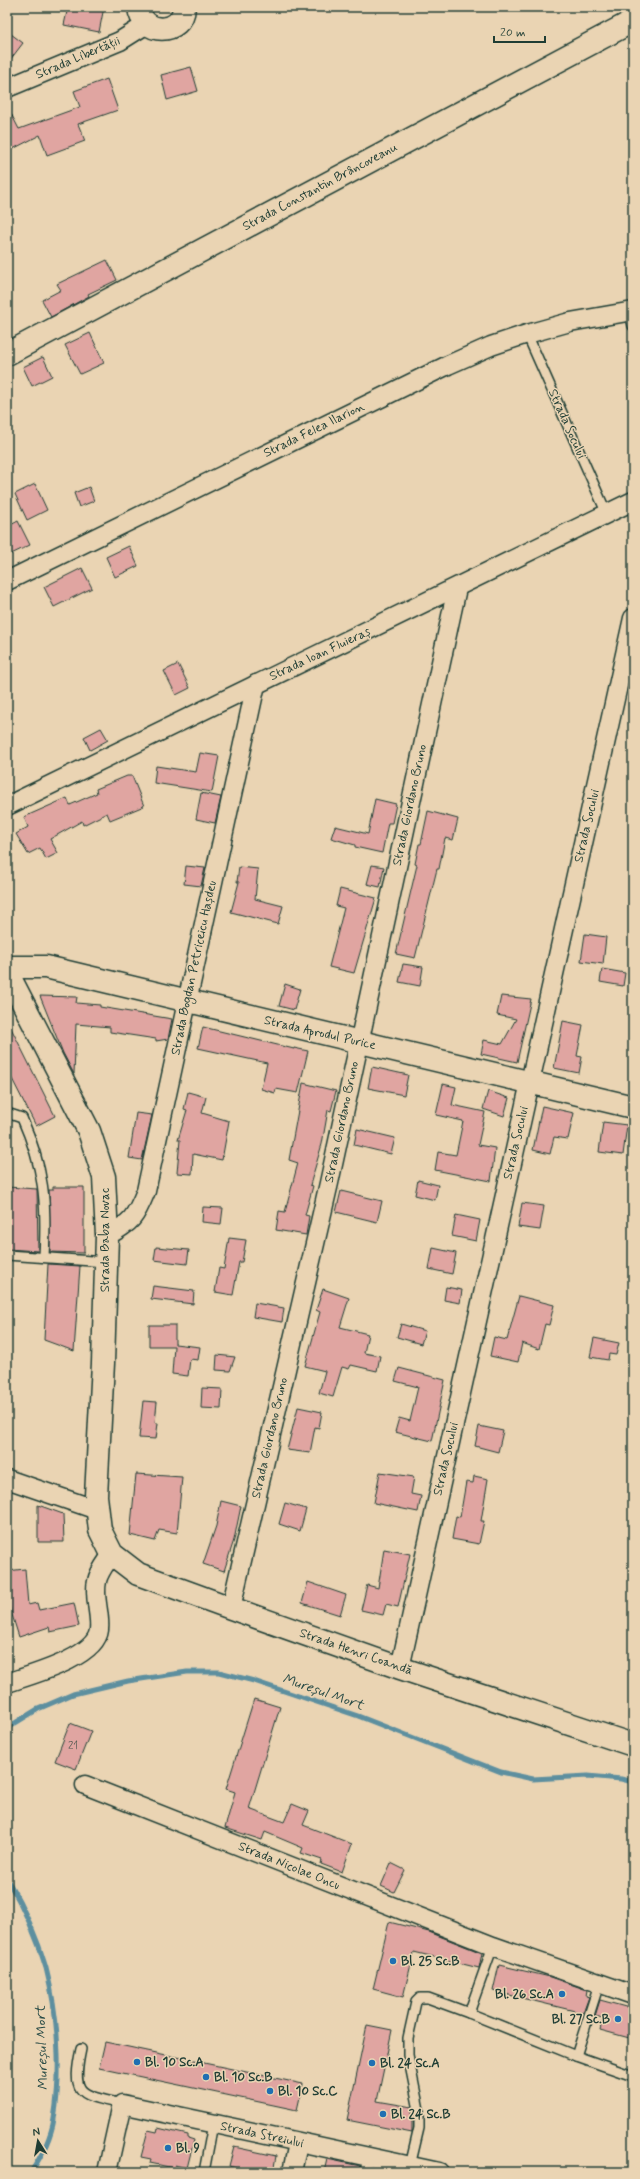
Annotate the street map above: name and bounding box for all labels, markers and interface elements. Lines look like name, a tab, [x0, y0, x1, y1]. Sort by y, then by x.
scale bar	[494, 18, 545, 44]
text: 20 m	[500, 25, 526, 41]
street label: Strada Libertății	[33, 33, 123, 83]
street label: Strada Constantin Brâncoveanu	[239, 139, 401, 235]
street label: Strada Socului	[544, 386, 590, 462]
street label: Strada Felea Ilarion	[261, 398, 367, 462]
street label: Strada Ioan Fluieraș	[267, 623, 374, 685]
street label: Strada Giordano Bruno	[389, 743, 431, 867]
street label: Strada Socului	[570, 788, 604, 864]
street label: Strada Bogdan Petriceicu Hașdeu	[167, 879, 222, 1057]
street label: Strada Aprodul Purice	[262, 1012, 378, 1055]
street label: Strada Giordano Bruno	[321, 1060, 363, 1184]
street label: Strada Socului	[499, 1105, 533, 1181]
street label: Strada Baba Novac	[97, 1188, 114, 1292]
street label: Strada Giordano Bruno	[248, 1376, 292, 1500]
street label: Strada Socului	[429, 1421, 463, 1497]
street label: Strada Henri Coandă	[297, 1625, 415, 1679]
water label: Mureșul Mort	[280, 1670, 367, 1715]
house number: 21	[68, 1739, 78, 1753]
street label: Strada Nicolae Oncu	[236, 1838, 343, 1894]
place label: Bl. 25 Sc.B	[401, 1953, 460, 1970]
marker: Bl. 25 Sc.B	[388, 1956, 398, 1966]
place label: Bl. 26 Sc.A	[495, 1986, 554, 2003]
marker: Bl. 26 Sc.A	[557, 1989, 567, 1999]
water label: Mureșul Mort	[32, 2005, 52, 2091]
place label: Bl. 27 Sc.B	[552, 2011, 611, 2028]
marker: Bl. 27 Sc.B	[613, 2014, 623, 2024]
place label: Bl. 10 Sc.A	[145, 2054, 204, 2071]
place label: Bl. 24 Sc.A	[380, 2055, 440, 2072]
marker: Bl. 10 Sc.A	[132, 2057, 142, 2067]
marker: Bl. 24 Sc.A	[367, 2058, 377, 2068]
place label: Bl. 10 Sc.B	[214, 2069, 273, 2086]
marker: Bl. 10 Sc.B	[201, 2072, 211, 2082]
place label: Bl. 10 Sc.C	[278, 2083, 338, 2100]
marker: Bl. 10 Sc.C	[265, 2086, 275, 2096]
place label: Bl. 24 Sc.B	[391, 2106, 451, 2123]
marker: Bl. 24 Sc.B	[378, 2109, 388, 2119]
street label: Strada Streiului	[219, 2118, 305, 2152]
north arrow	[18, 2121, 58, 2161]
text: N	[31, 2125, 41, 2140]
place label: Bl. 9	[176, 2140, 201, 2157]
marker: Bl. 9	[163, 2143, 173, 2153]

